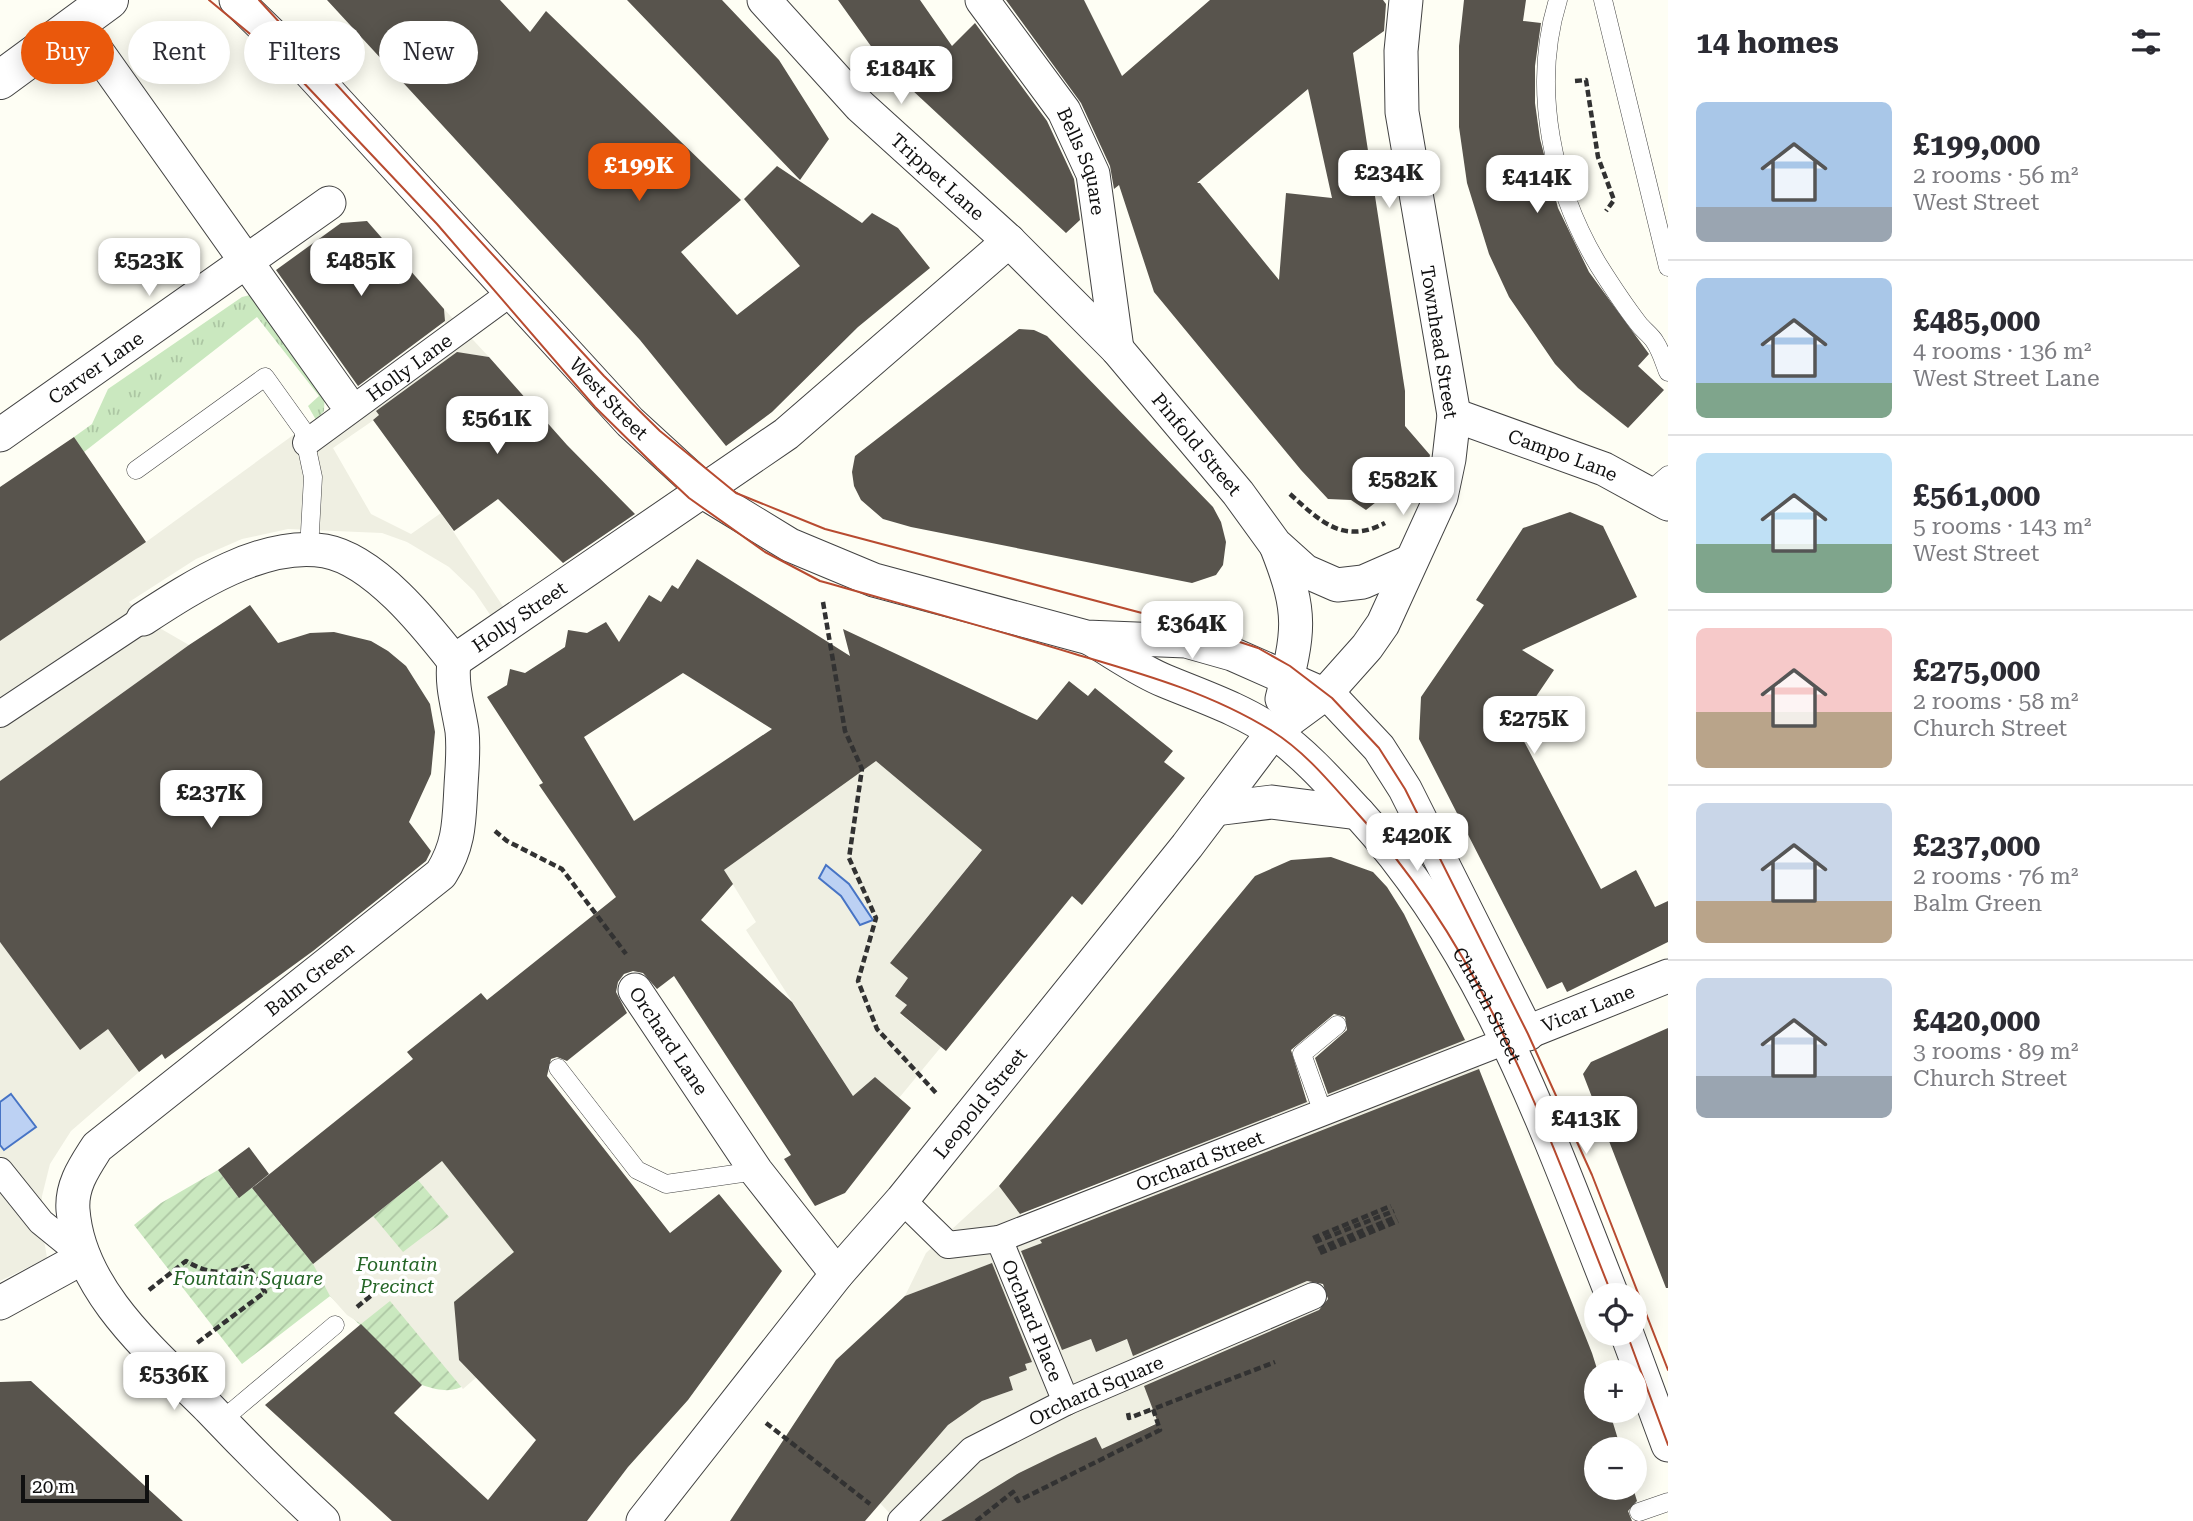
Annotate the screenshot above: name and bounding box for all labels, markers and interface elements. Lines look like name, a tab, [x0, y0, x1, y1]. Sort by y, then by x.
chip: Buy	[21, 21, 114, 84]
chip: Rent	[128, 21, 230, 84]
chip: Filters	[244, 21, 365, 84]
chip: New	[379, 21, 478, 84]
icon: filters	[2127, 23, 2165, 61]
text: 14 homes	[1696, 25, 1839, 60]
pin: £184K	[852, 46, 950, 106]
text: £184K	[866, 55, 936, 82]
street label: Bells Square	[1052, 104, 1110, 216]
text: £199,000	[1913, 127, 2040, 162]
street label: Trippet Lane	[886, 128, 989, 225]
icon: home	[1752, 130, 1836, 214]
pin: £199K	[590, 144, 688, 203]
pin: £234K	[1340, 150, 1438, 210]
text: £199K	[604, 152, 674, 179]
pin: £414K	[1488, 156, 1586, 215]
text: £234K	[1354, 159, 1424, 186]
text: 2 rooms · 56 m²	[1913, 162, 2079, 189]
text: £414K	[1502, 164, 1572, 191]
text: West Street	[1913, 189, 2039, 216]
pin: £523K	[100, 238, 198, 298]
pin: £485K	[312, 238, 410, 298]
text: £523K	[114, 247, 184, 274]
text: £485K	[326, 247, 396, 274]
street label: Townhead Street	[1416, 264, 1462, 420]
text: £485,000	[1913, 303, 2040, 338]
icon: home	[1752, 306, 1836, 390]
street label: Carver Lane	[44, 326, 148, 409]
street label: Holly Lane	[362, 328, 456, 406]
text: 4 rooms · 136 m²	[1913, 338, 2091, 365]
street label: West Street	[565, 352, 653, 444]
text: West Street Lane	[1913, 365, 2100, 392]
street label: Pinfold Street	[1147, 388, 1247, 500]
pin: £561K	[448, 396, 546, 456]
text: £561K	[462, 405, 532, 432]
street label: Campo Lane	[1505, 424, 1622, 486]
pin: £582K	[1354, 458, 1452, 517]
text: £582K	[1368, 466, 1438, 493]
text: £561,000	[1913, 478, 2040, 513]
icon: home	[1752, 481, 1836, 565]
text: 5 rooms · 143 m²	[1913, 513, 2091, 540]
text: West Street	[1913, 540, 2039, 567]
street label: Holly Street	[467, 576, 571, 657]
pin: £364K	[1143, 602, 1241, 661]
text: £364K	[1157, 610, 1227, 637]
text: £275,000	[1913, 653, 2040, 688]
icon: home	[1752, 656, 1836, 740]
text: 2 rooms · 58 m²	[1913, 688, 2079, 715]
pin: £275K	[1485, 696, 1583, 756]
text: £275K	[1499, 705, 1569, 732]
text: Church Street	[1913, 715, 2067, 742]
pin: £237K	[162, 770, 260, 830]
text: £237K	[176, 779, 246, 806]
pin: £420K	[1368, 814, 1466, 873]
text: £420K	[1382, 822, 1452, 849]
text: £237,000	[1913, 828, 2040, 863]
icon: home	[1752, 831, 1836, 915]
text: 2 rooms · 76 m²	[1913, 863, 2079, 890]
text: Balm Green	[1913, 890, 2042, 917]
street label: Balm Green	[260, 936, 358, 1021]
street label: Church Street	[1448, 943, 1527, 1067]
street label: Vicar Lane	[1538, 979, 1638, 1037]
street label: Orchard Lane	[624, 982, 713, 1099]
text: £420,000	[1913, 1003, 2040, 1038]
icon: home	[1752, 1006, 1836, 1090]
text: 3 rooms · 89 m²	[1913, 1038, 2079, 1065]
street label: Leopold Street	[929, 1043, 1031, 1163]
text: Church Street	[1913, 1065, 2067, 1092]
pin: £413K	[1537, 1096, 1635, 1156]
text: £413K	[1551, 1105, 1621, 1132]
street label: Orchard Street	[1132, 1125, 1267, 1196]
park label: Fountain Precinct	[355, 1253, 438, 1298]
street label: Orchard Place	[997, 1256, 1068, 1385]
park label: Fountain Square	[172, 1267, 323, 1290]
map controls	[1584, 1283, 1647, 1500]
button: locate	[1584, 1283, 1647, 1346]
street label: Orchard Square	[1025, 1350, 1167, 1431]
pin: £536K	[125, 1352, 223, 1412]
button: +	[1584, 1360, 1647, 1423]
text: £536K	[139, 1361, 209, 1388]
button: −	[1584, 1437, 1647, 1500]
scale bar	[21, 1472, 149, 1504]
text: 20 m	[32, 1475, 75, 1498]

